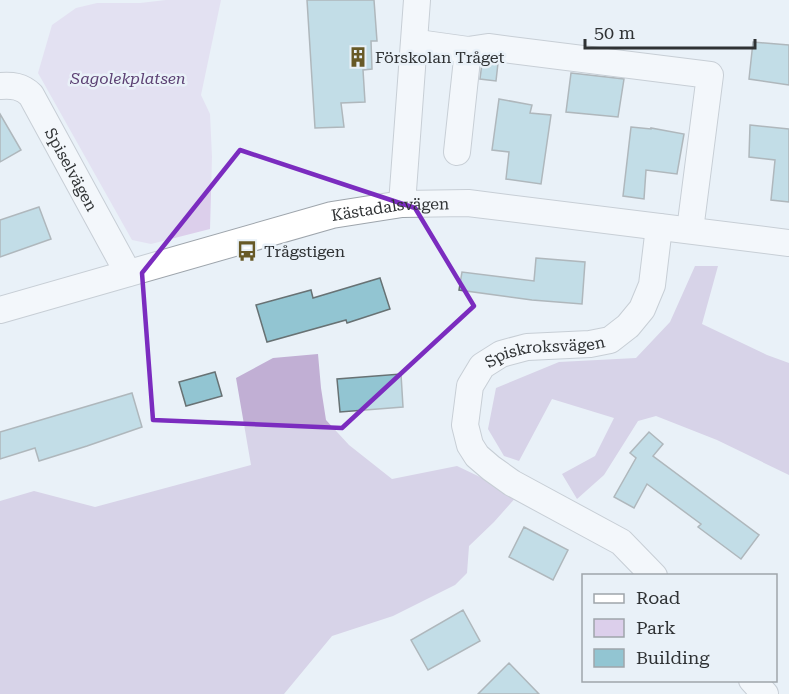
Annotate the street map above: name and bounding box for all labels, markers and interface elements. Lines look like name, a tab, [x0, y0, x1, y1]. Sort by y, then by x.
scale bar	[585, 12, 754, 50]
text: 50 m	[594, 22, 635, 43]
building icon: Förskolan Tråget	[346, 45, 370, 69]
place label: Förskolan Tråget	[375, 48, 504, 67]
park label: Sagolekplatsen	[69, 69, 186, 88]
street label: Spiselvägen	[41, 124, 101, 215]
street label: Kästadalsvägen	[330, 194, 449, 225]
bus stop icon: Trågstigen	[235, 239, 259, 263]
place label: Trågstigen	[264, 242, 345, 261]
street label: Spiskroksvägen	[481, 332, 607, 372]
legend	[582, 574, 777, 682]
text: Road	[636, 587, 681, 608]
text: Park	[636, 617, 676, 638]
text: Building	[636, 647, 710, 668]

